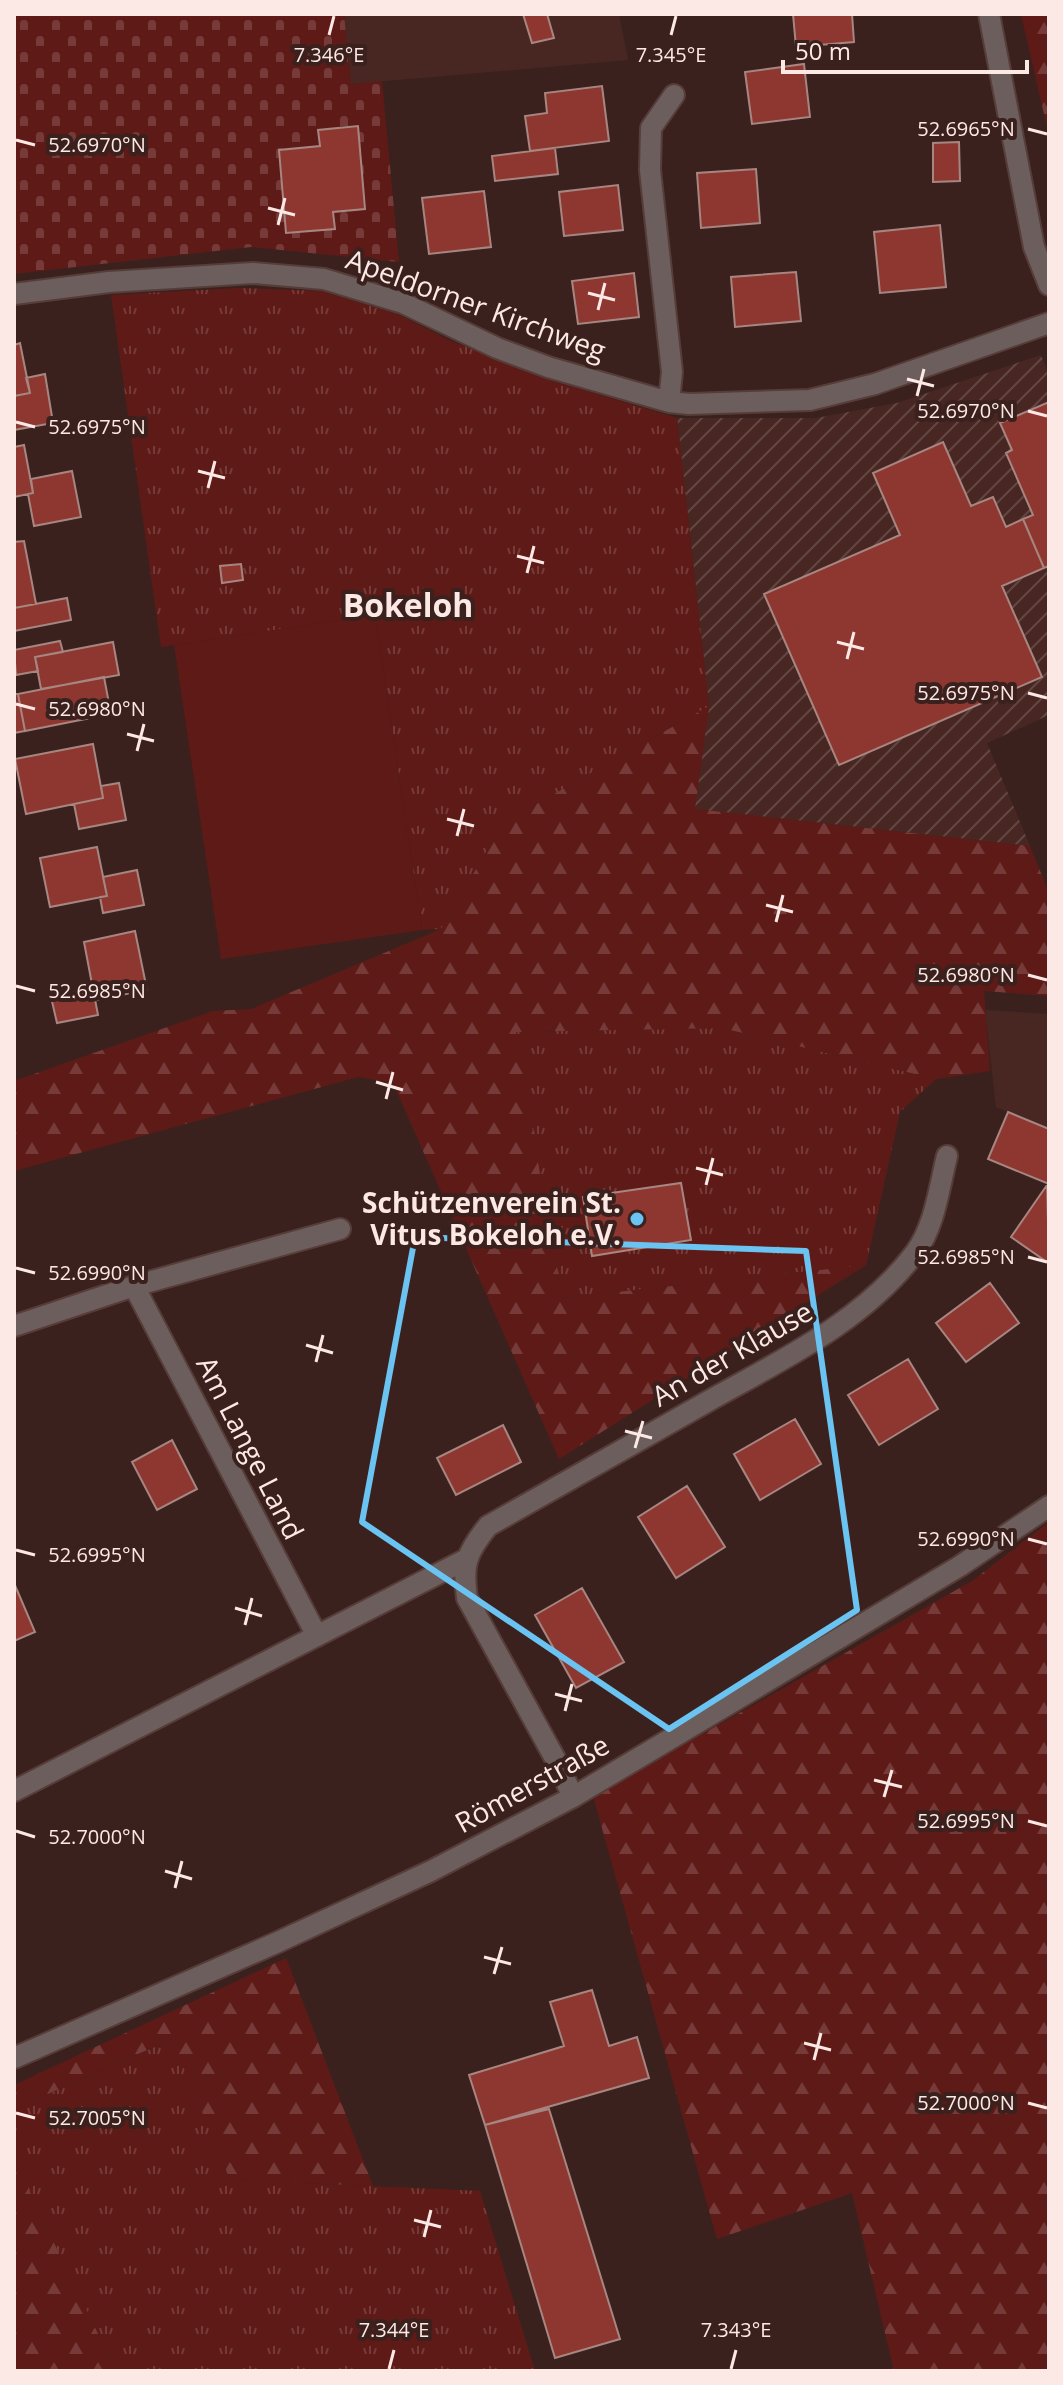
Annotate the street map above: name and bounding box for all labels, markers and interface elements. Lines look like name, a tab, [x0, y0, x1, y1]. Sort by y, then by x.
scale bar	[783, 24, 1027, 74]
text: 50 m	[795, 34, 851, 67]
text: 7.346°E	[294, 41, 364, 68]
text: 7.345°E	[636, 41, 706, 68]
text: 52.6965°N	[917, 115, 1015, 142]
text: 52.6970°N	[48, 131, 146, 158]
street label: Apeldorner Kirchweg	[341, 239, 611, 369]
text: 52.6970°N	[917, 397, 1015, 424]
text: 52.6975°N	[48, 413, 146, 440]
district label: Bokeloh	[343, 583, 473, 626]
text: 52.6975°N	[917, 679, 1015, 706]
text: 52.6980°N	[48, 695, 146, 722]
text: 52.6980°N	[917, 961, 1015, 988]
text: 52.6985°N	[48, 977, 146, 1004]
place label: Schützenverein St. Vitus Bokeloh e.V.	[362, 1183, 621, 1253]
marker: Schützenverein St. Vitus Bokeloh e.V.	[628, 1210, 646, 1228]
text: 52.6985°N	[917, 1243, 1015, 1270]
text: 52.6990°N	[48, 1259, 146, 1286]
street label: An der Klause	[644, 1292, 819, 1415]
street label: Am Lange Land	[188, 1349, 313, 1546]
text: 52.6990°N	[917, 1525, 1015, 1552]
text: 52.6995°N	[48, 1541, 146, 1568]
street label: Römerstraße	[448, 1725, 615, 1841]
text: 52.6995°N	[917, 1807, 1015, 1834]
text: 52.7000°N	[48, 1823, 146, 1850]
text: 52.7000°N	[917, 2089, 1015, 2116]
text: 52.7005°N	[48, 2104, 146, 2131]
text: 7.344°E	[359, 2316, 429, 2343]
text: 7.343°E	[701, 2316, 771, 2343]

